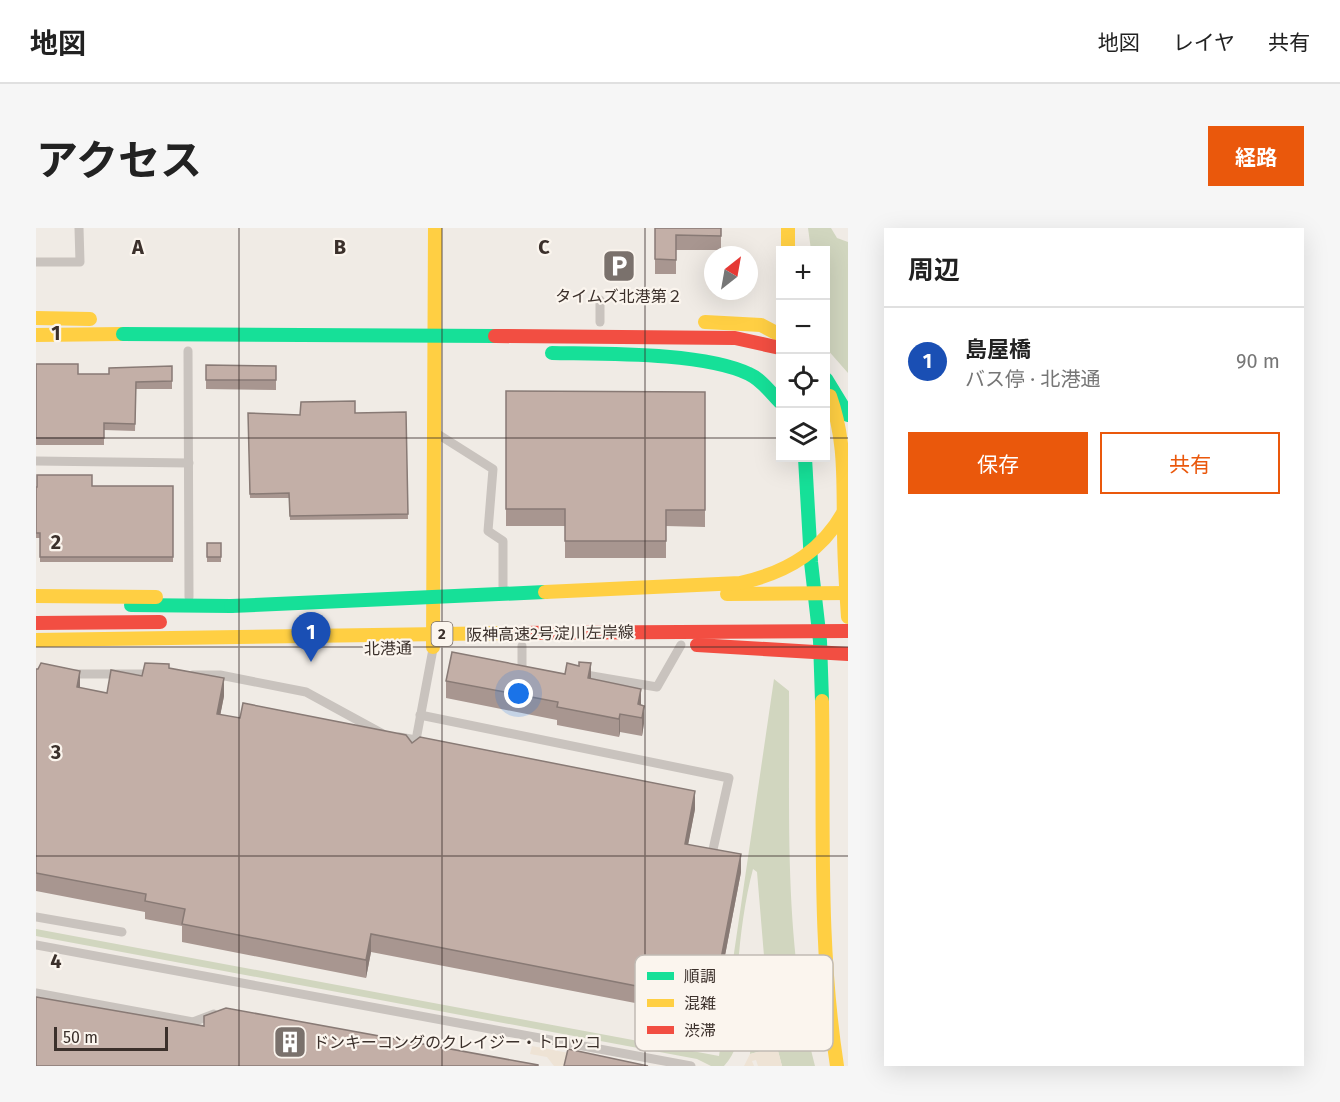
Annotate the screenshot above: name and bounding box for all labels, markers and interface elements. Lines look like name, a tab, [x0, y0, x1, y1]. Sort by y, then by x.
text: 地図	[30, 27, 86, 60]
text: 地図	[1098, 30, 1140, 56]
text: レイヤ	[1173, 30, 1235, 56]
text: 共有	[1268, 30, 1310, 56]
button: 経路	[1208, 126, 1304, 186]
text: アクセス	[36, 136, 202, 186]
text: A	[131, 235, 145, 259]
text: B	[334, 235, 346, 259]
text: C	[538, 235, 550, 259]
north arrow	[704, 246, 758, 300]
map controls	[776, 246, 830, 462]
button: +	[776, 246, 830, 300]
parking icon: タイムズ北港第２	[601, 248, 637, 284]
text: 周辺	[908, 255, 960, 286]
place label: タイムズ北港第２	[555, 287, 683, 306]
button: −	[776, 300, 830, 354]
text: 1	[51, 321, 61, 345]
text: 島屋橋	[965, 336, 1031, 363]
text: 1	[923, 349, 932, 373]
text: 90 m	[1236, 349, 1280, 373]
button: locate	[776, 354, 830, 408]
text: バス停 · 北港通	[965, 367, 1100, 391]
button: layers	[776, 408, 830, 462]
button: 保存	[908, 432, 1088, 494]
button: 共有	[1100, 432, 1280, 494]
text: 2	[51, 530, 61, 554]
pin: 1	[292, 612, 330, 662]
road number: 2	[432, 622, 452, 646]
street label: 阪神高速2号淀川左岸線	[466, 623, 634, 644]
street label: 北港通	[364, 639, 412, 658]
your location	[504, 679, 533, 708]
text: 3	[50, 740, 61, 764]
text: 4	[50, 949, 62, 973]
legend	[635, 955, 833, 1051]
text: 順調	[684, 967, 716, 986]
text: 混雑	[684, 994, 716, 1013]
text: 渋滞	[684, 1021, 716, 1040]
scale bar	[54, 1024, 168, 1052]
building icon: ドンキーコングのクレイジー・トロッコ	[272, 1024, 308, 1060]
text: 50 m	[63, 1028, 98, 1047]
place label: ドンキーコングのクレイジー・トロッコ	[313, 1033, 601, 1052]

